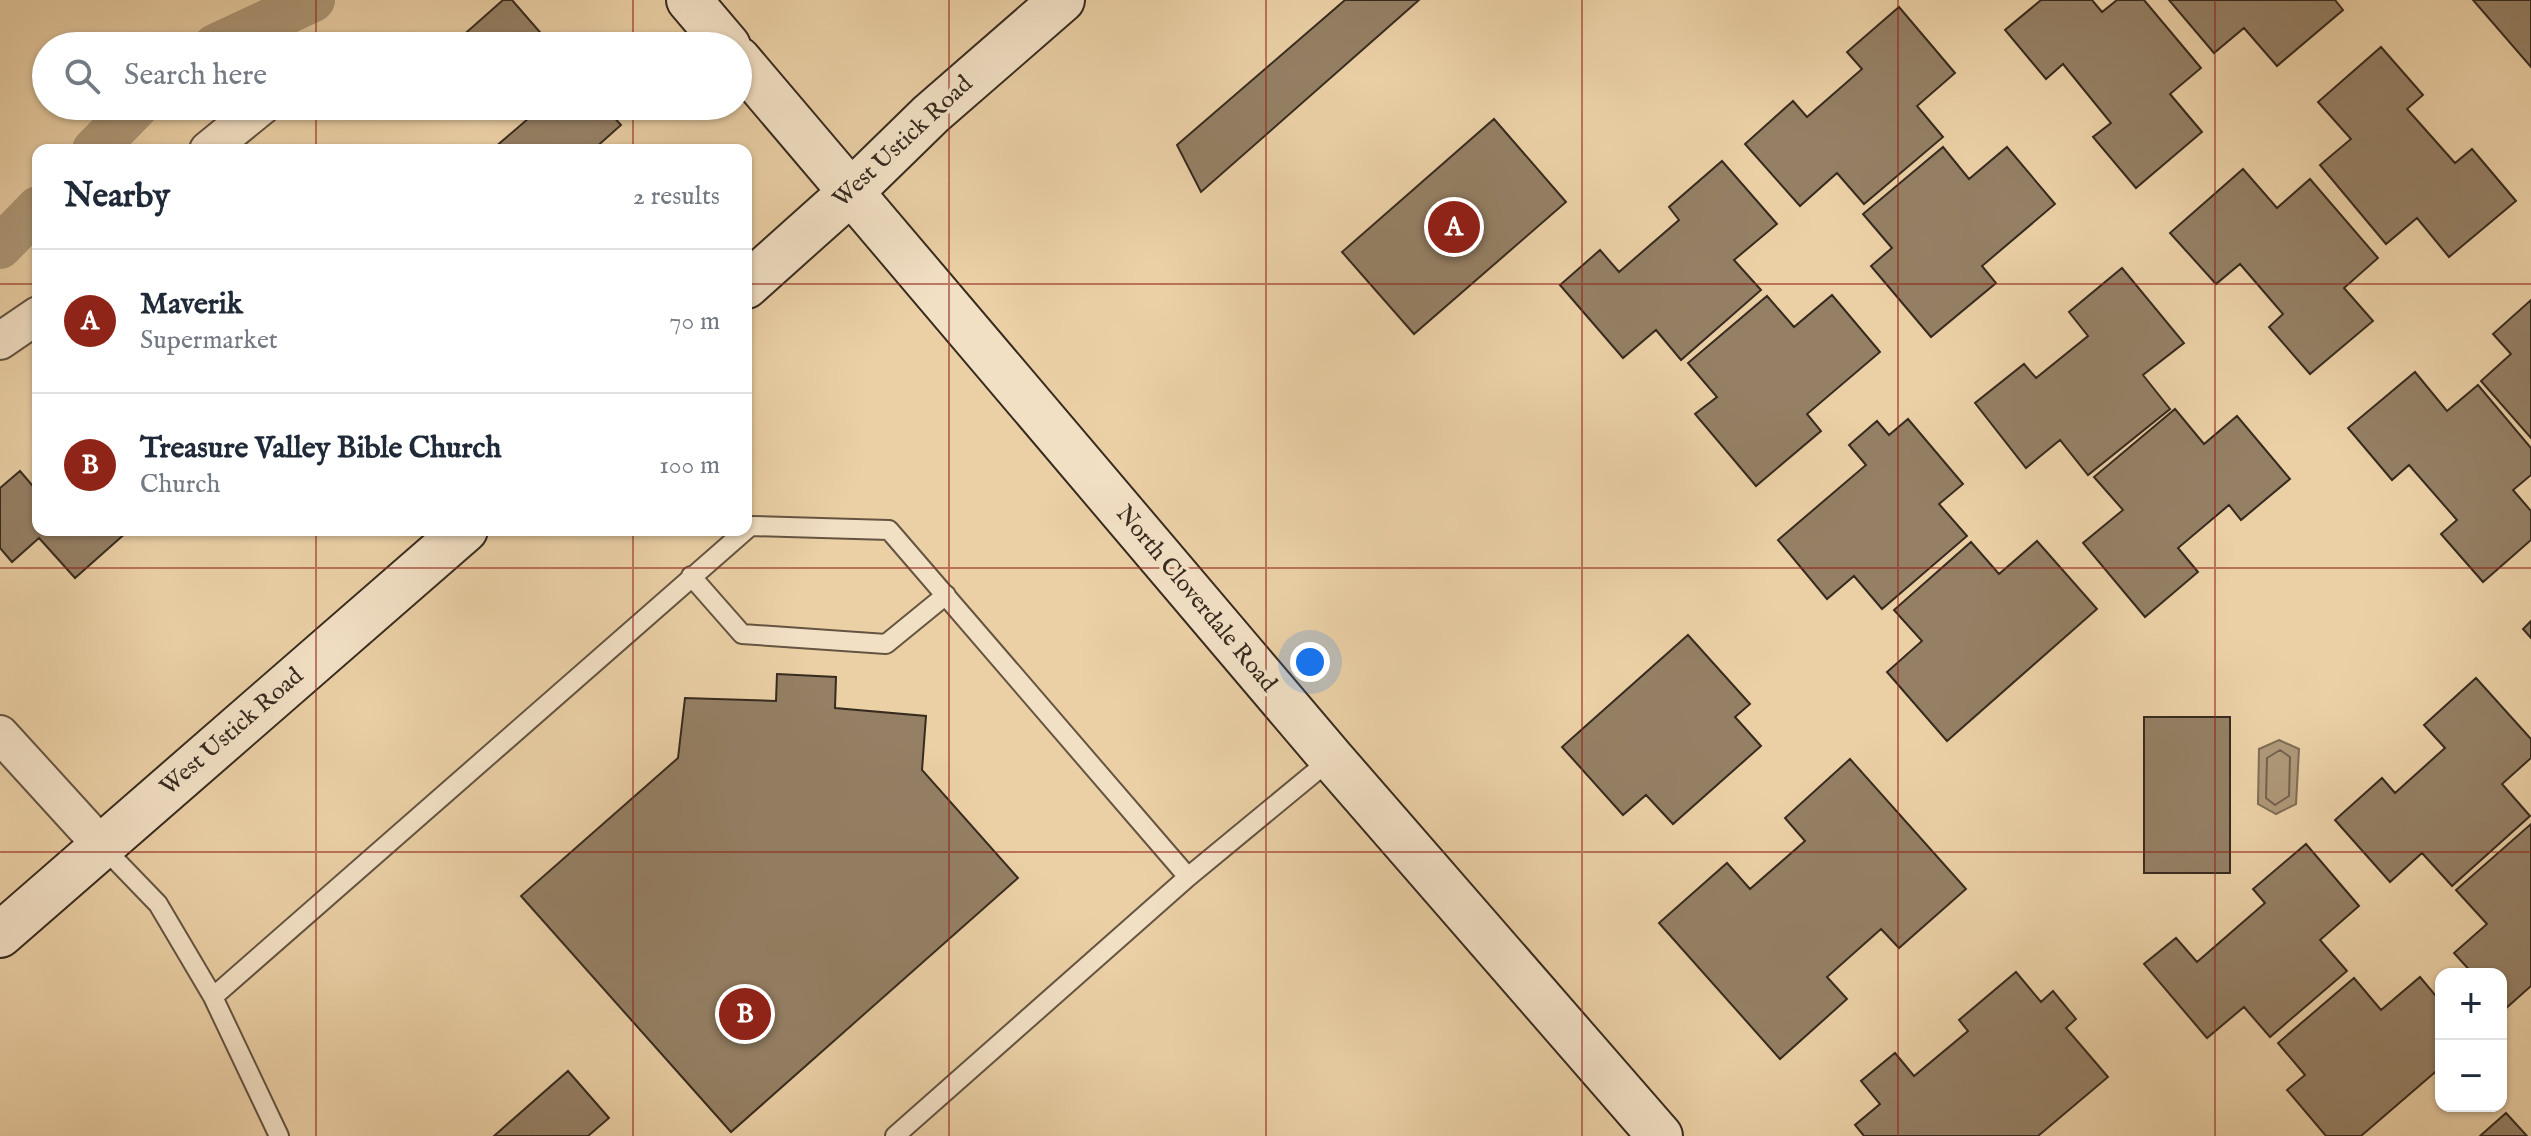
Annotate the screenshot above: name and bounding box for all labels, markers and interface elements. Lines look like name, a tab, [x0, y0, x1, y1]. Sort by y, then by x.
search box	[32, 32, 752, 120]
icon: search	[60, 54, 104, 98]
text: Search here	[124, 57, 267, 95]
street label: West Ustick Road	[827, 69, 980, 215]
text: Nearby	[64, 175, 170, 218]
text: 2 results	[633, 180, 720, 213]
pin: A	[1428, 197, 1480, 257]
text: Maverik	[140, 286, 243, 324]
text: A	[81, 305, 99, 338]
text: 70 m	[669, 305, 720, 338]
text: Supermarket	[140, 324, 278, 357]
text: Treasure Valley Bible Church	[140, 430, 501, 468]
text: B	[81, 449, 99, 482]
text: 100 m	[659, 449, 720, 482]
text: Church	[140, 468, 220, 501]
street label: North Cloverdale Road	[1109, 499, 1283, 699]
your location	[1290, 642, 1330, 682]
street label: West Ustick Road	[154, 661, 310, 803]
map controls	[2435, 968, 2507, 1112]
button: +	[2435, 968, 2507, 1040]
pin: B	[719, 984, 771, 1044]
button: −	[2435, 1040, 2507, 1112]

